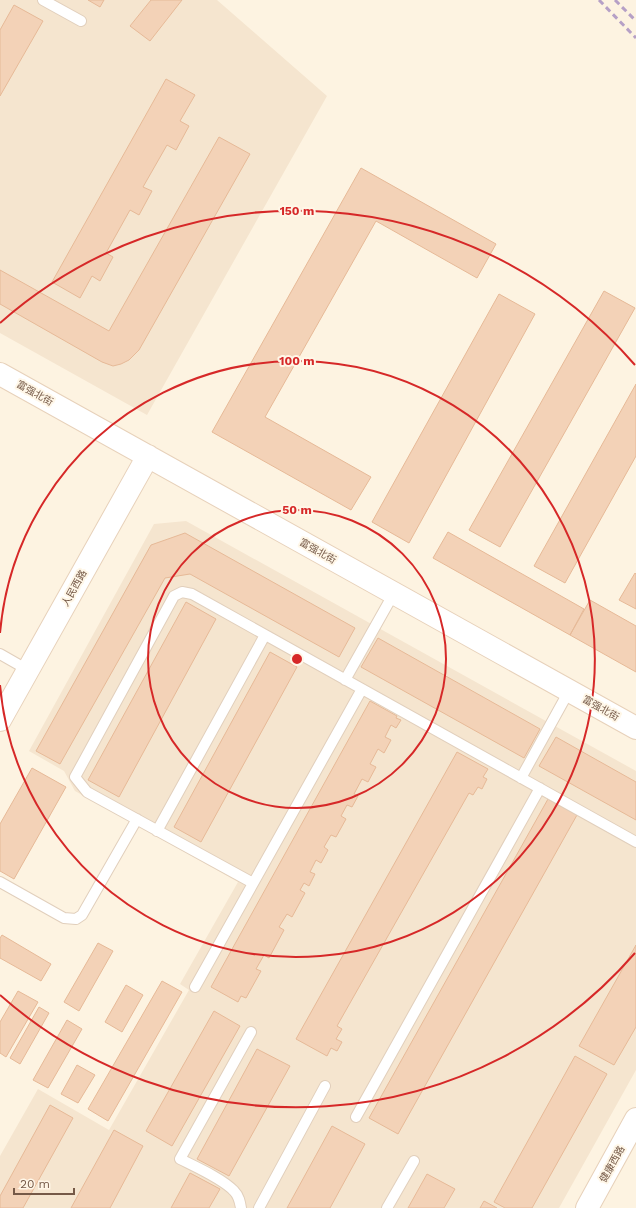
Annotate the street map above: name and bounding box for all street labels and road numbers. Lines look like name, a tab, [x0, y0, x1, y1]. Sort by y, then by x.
street label: 富强北街	[15, 378, 55, 408]
street label: 富强北街	[298, 536, 338, 566]
street label: 人民西路	[59, 568, 89, 608]
street label: 富强北街	[581, 693, 621, 723]
street label: 健康西路	[597, 1144, 627, 1184]

